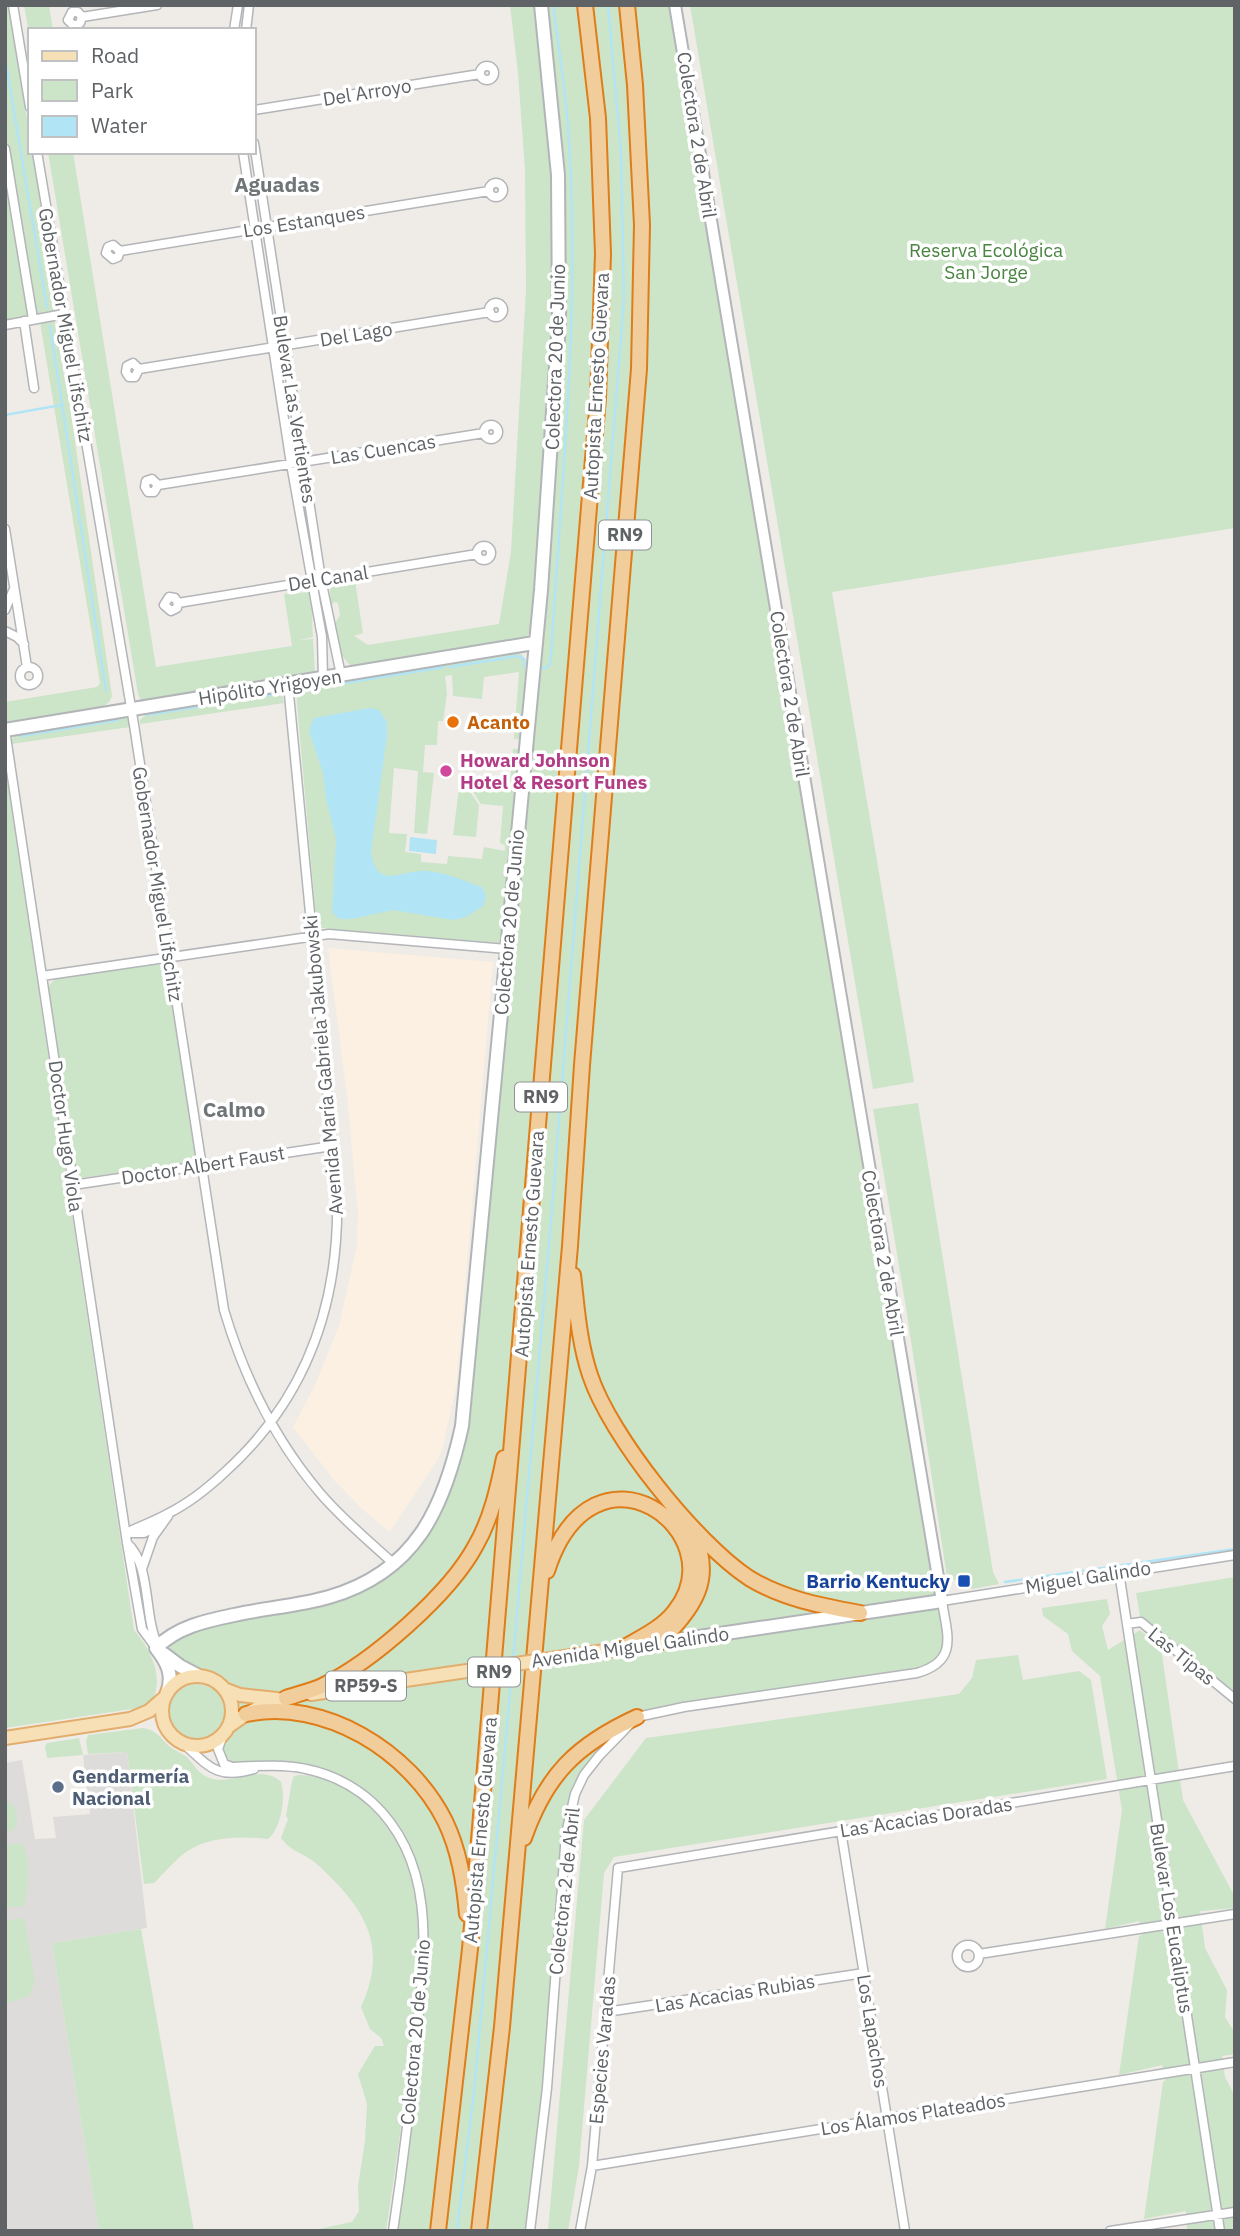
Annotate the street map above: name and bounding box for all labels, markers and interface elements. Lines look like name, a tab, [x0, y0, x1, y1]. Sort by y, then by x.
legend	[28, 28, 256, 154]
text: Road	[91, 41, 139, 69]
street label: Colectora 2 de Abril	[672, 50, 722, 220]
street label: Del Arroyo	[321, 73, 413, 111]
text: Park	[91, 76, 134, 104]
text: Water	[91, 111, 148, 139]
district label: Aguadas	[234, 170, 320, 198]
street label: Los Estanques	[241, 200, 367, 242]
street label: Gobernador Miguel Lifschitz	[34, 206, 98, 444]
park label: Reserva Ecológica San Jorge	[909, 238, 1063, 284]
street label: Colectora 20 de Junio	[540, 264, 570, 450]
street label: Autopista Ernesto Guevara	[578, 272, 614, 500]
street label: Bulevar Las Vertientes	[268, 313, 322, 505]
street label: Del Lago	[318, 316, 394, 352]
street label: Las Cuencas	[329, 429, 437, 469]
road number: RN9	[599, 520, 651, 550]
street label: Del Canal	[286, 560, 370, 596]
street label: Colectora 2 de Abril	[765, 609, 815, 779]
street label: Hipólito Yrigoyen	[197, 664, 343, 710]
place label: Acanto	[467, 710, 530, 734]
marker: Acanto	[445, 714, 461, 730]
place label: Howard Johnson Hotel & Resort Funes	[460, 748, 647, 794]
marker: Howard Johnson Hotel & Resort Funes	[438, 763, 454, 779]
street label: Gobernador Miguel Lifschitz	[128, 765, 188, 1003]
street label: Colectora 20 de Junio	[489, 828, 529, 1016]
street label: Avenida María Gabriela Jakubowski	[298, 914, 348, 1216]
street label: Doctor Hugo Viola	[43, 1058, 89, 1214]
road number: RN9	[515, 1082, 567, 1112]
district label: Calmo	[203, 1095, 265, 1123]
street label: Autopista Ernesto Guevara	[509, 1130, 549, 1358]
street label: Doctor Albert Faust	[120, 1140, 286, 1190]
street label: Colectora 2 de Abril	[857, 1168, 909, 1338]
street label: Miguel Galindo	[1024, 1555, 1152, 1599]
place label: Barrio Kentucky	[806, 1569, 951, 1593]
marker: Barrio Kentucky	[956, 1573, 972, 1589]
street label: Avenida Miguel Galindo	[530, 1621, 730, 1673]
street label: Las Tipas	[1144, 1622, 1220, 1690]
road number: RN9	[468, 1658, 520, 1686]
road number: RP59-S	[326, 1672, 406, 1700]
street label: Autopista Ernesto Guevara	[458, 1716, 502, 1944]
place label: Gendarmería Nacional	[72, 1764, 189, 1810]
marker: Gendarmería Nacional	[50, 1779, 66, 1795]
street label: Las Acacias Doradas	[838, 1792, 1014, 1842]
street label: Colectora 2 de Abril	[543, 1806, 585, 1976]
street label: Bulevar Los Eucaliptus	[1145, 1821, 1199, 2015]
street label: Colectora 20 de Junio	[395, 1938, 435, 2126]
street label: Las Acacias Rubias	[653, 1969, 817, 2017]
street label: Los Lapachos	[852, 1972, 894, 2090]
street label: Especies Varadas	[584, 1975, 620, 2125]
street label: Los Álamos Plateados	[819, 2088, 1007, 2140]

